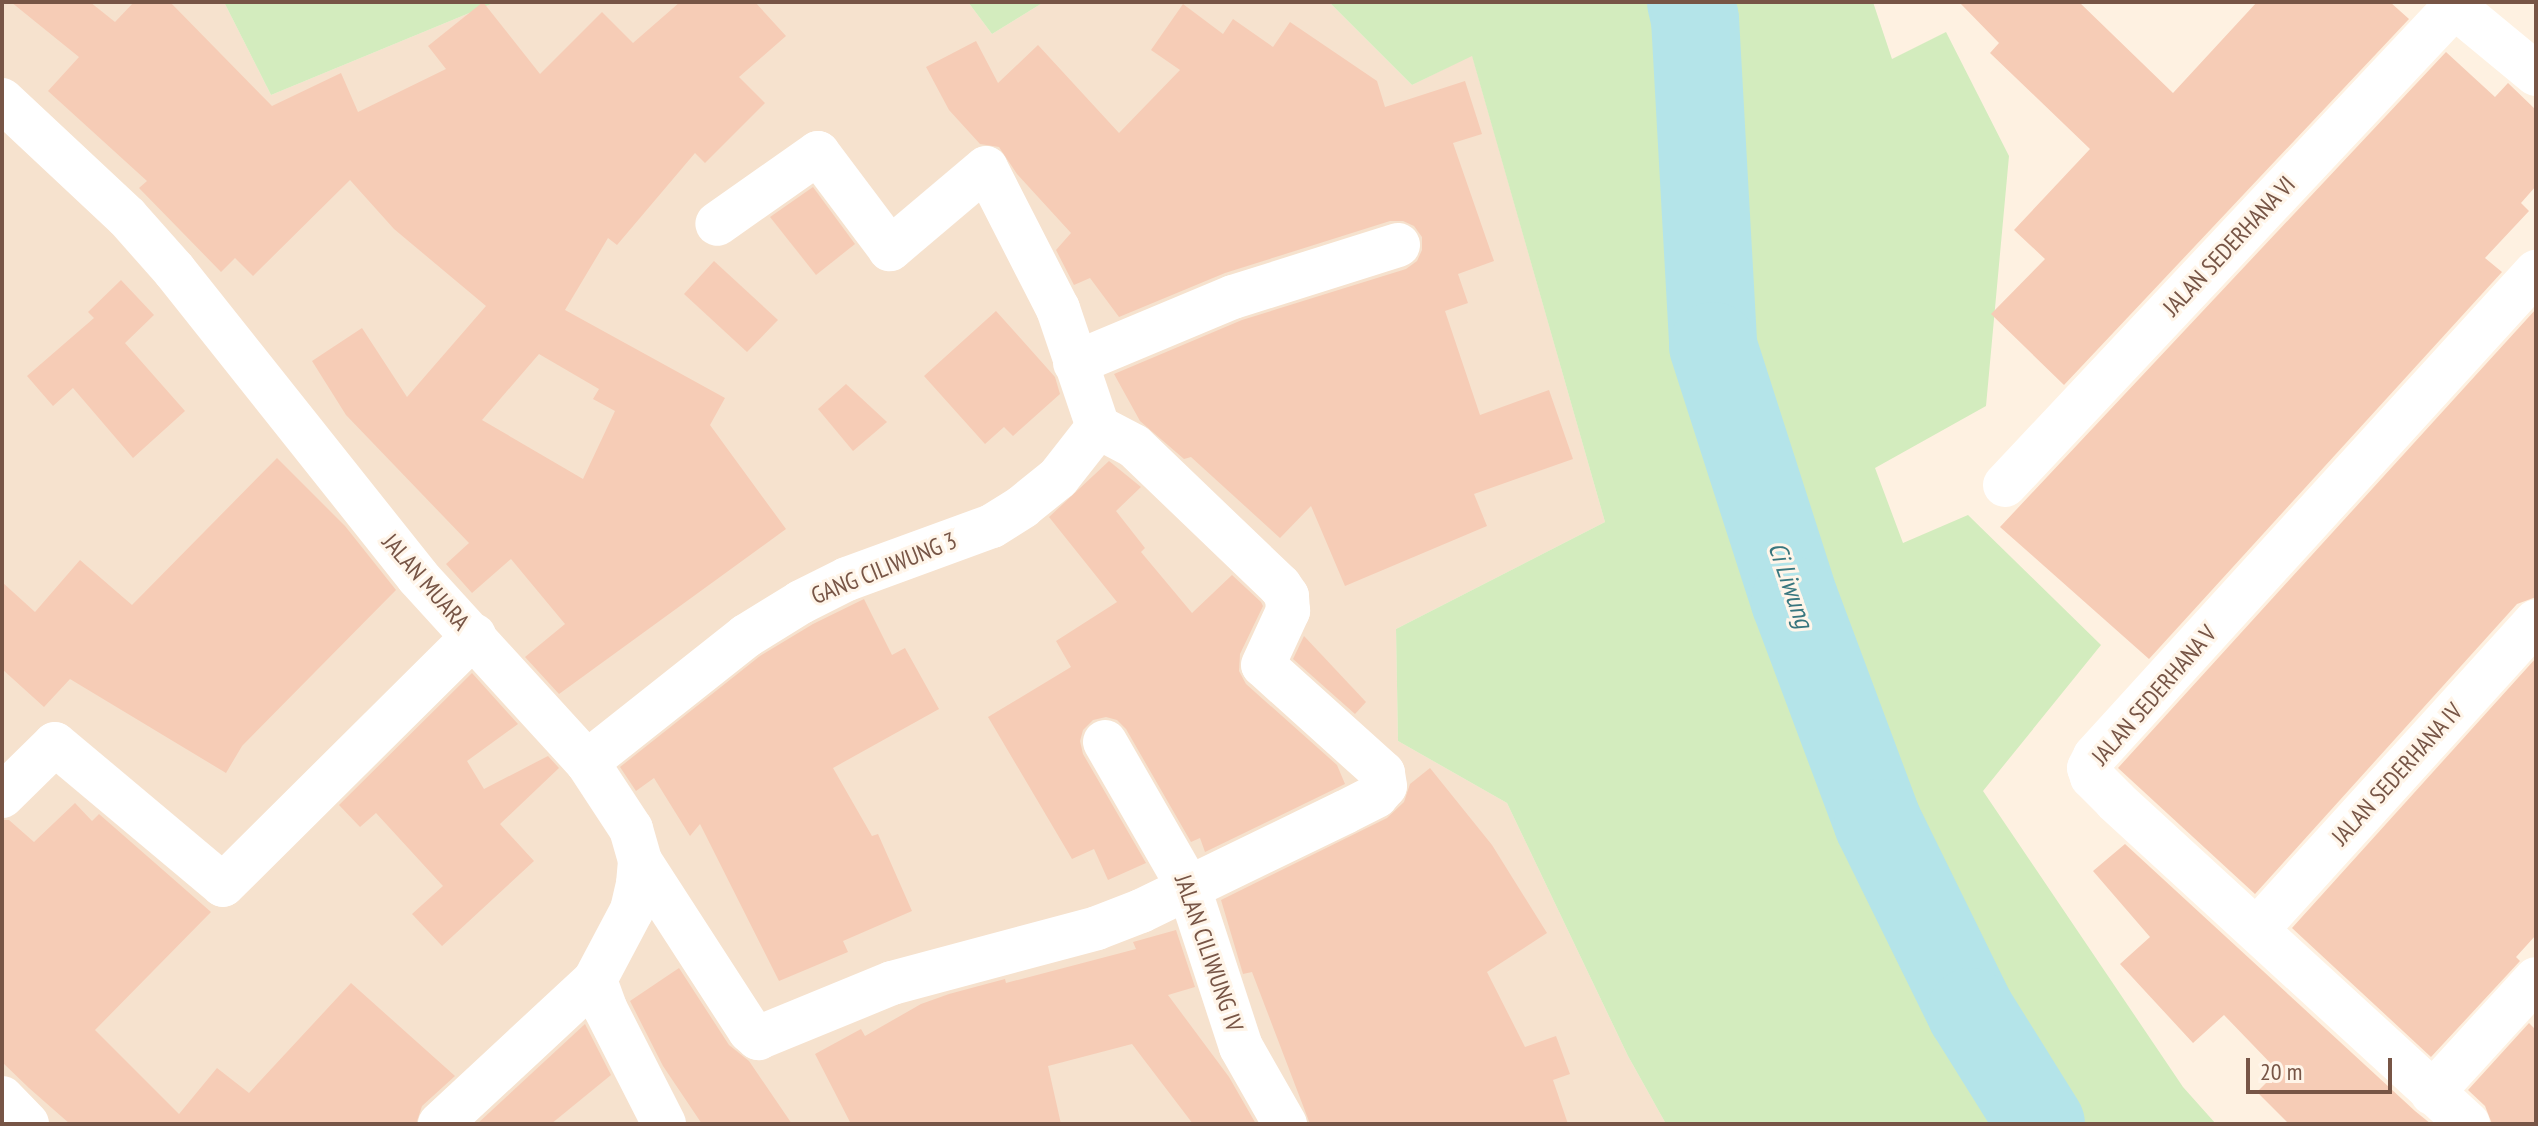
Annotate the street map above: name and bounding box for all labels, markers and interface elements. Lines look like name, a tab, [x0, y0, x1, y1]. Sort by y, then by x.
street label: JALAN SEDERHANA VI	[2156, 170, 2302, 322]
street label: GANG CILIWUNG 3	[807, 526, 961, 610]
street label: JALAN MUARA	[376, 528, 476, 636]
water label: Ci Liwung	[1762, 538, 1820, 632]
street label: JALAN SEDERHANA V	[2085, 619, 2223, 771]
street label: JALAN SEDERHANA IV	[2325, 697, 2469, 851]
street label: JALAN CILIWUNG IV	[1169, 871, 1249, 1035]
scale bar	[2250, 1042, 2396, 1092]
text: 20 m	[2260, 1056, 2302, 1087]

